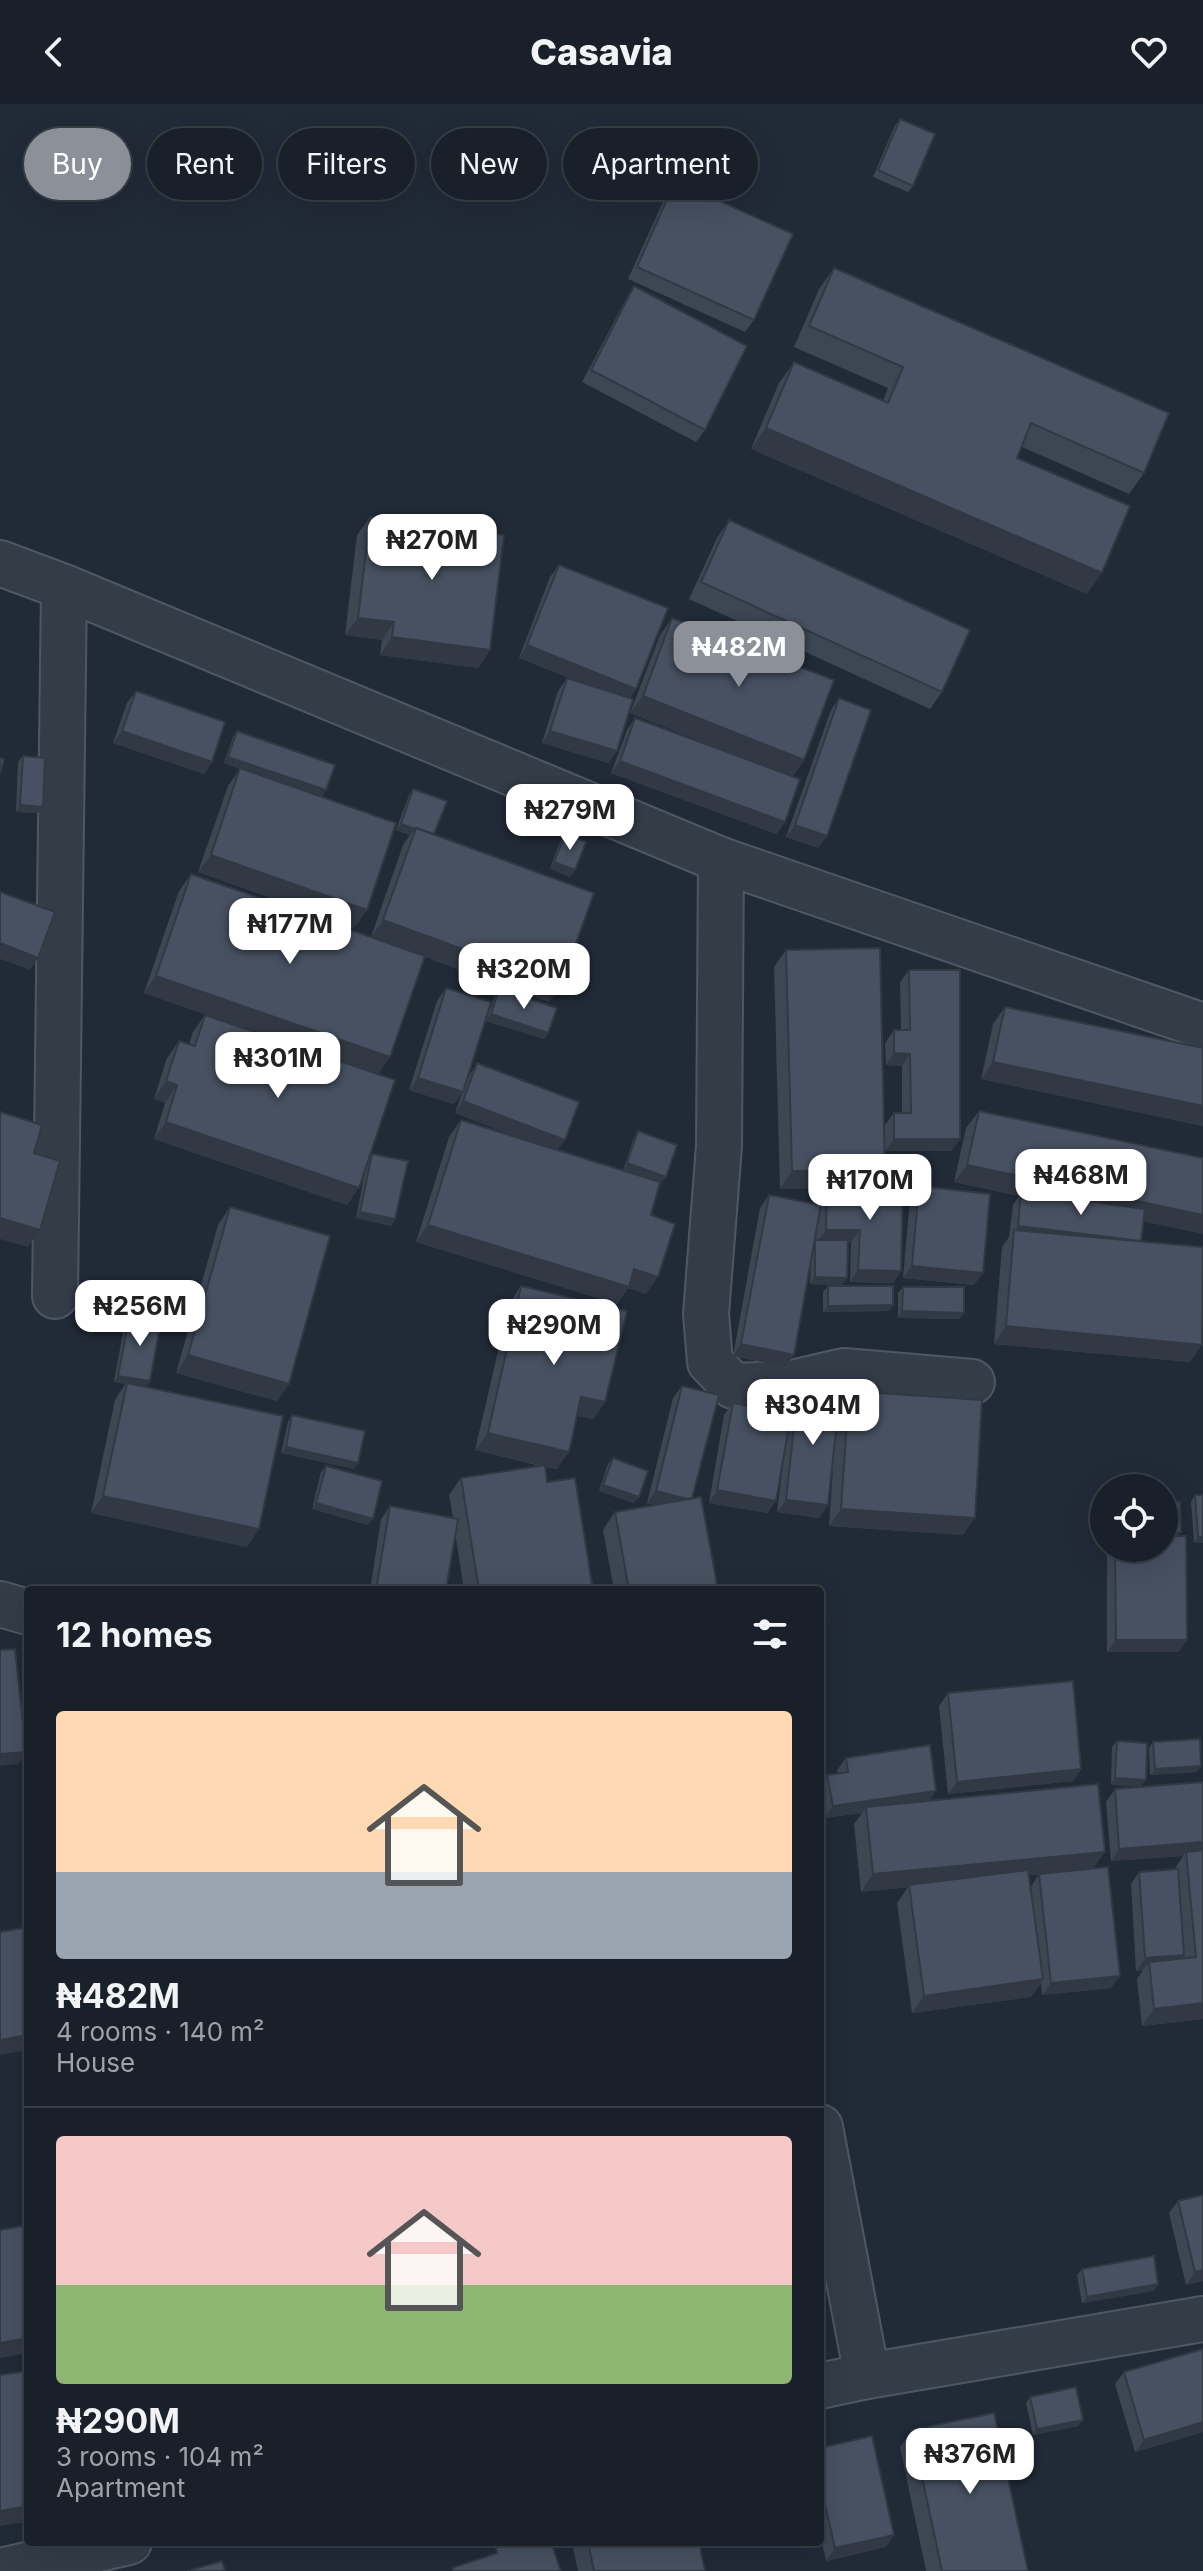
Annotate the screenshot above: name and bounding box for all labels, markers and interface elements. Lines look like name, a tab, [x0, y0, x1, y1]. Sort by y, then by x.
icon: back	[32, 30, 76, 74]
text: Casavia	[530, 30, 673, 74]
icon: heart	[1127, 30, 1171, 74]
chip: Buy	[24, 128, 131, 200]
chip: Rent	[147, 128, 262, 200]
chip: Filters	[278, 128, 415, 200]
chip: New	[431, 128, 547, 200]
chip: Apartment	[563, 128, 758, 200]
pin: ₦270M	[376, 514, 488, 582]
text: ₦270M	[386, 524, 478, 555]
pin: ₦482M	[683, 621, 795, 689]
text: ₦482M	[692, 631, 786, 662]
pin: ₦279M	[514, 784, 626, 852]
text: ₦279M	[524, 794, 616, 825]
pin: ₦177M	[234, 898, 346, 966]
text: ₦177M	[247, 908, 333, 939]
pin: ₦320M	[468, 943, 580, 1011]
text: ₦320M	[477, 953, 571, 984]
pin: ₦301M	[222, 1032, 334, 1100]
text: ₦301M	[233, 1042, 323, 1073]
pin: ₦468M	[1025, 1149, 1137, 1217]
pin: ₦170M	[814, 1154, 926, 1222]
text: ₦468M	[1033, 1159, 1129, 1190]
text: ₦170M	[826, 1164, 914, 1195]
pin: ₦256M	[84, 1280, 196, 1348]
text: ₦256M	[93, 1290, 187, 1321]
pin: ₦290M	[498, 1299, 610, 1367]
text: ₦290M	[507, 1309, 601, 1340]
pin: ₦304M	[757, 1379, 869, 1447]
text: ₦304M	[765, 1389, 861, 1420]
map controls	[1090, 1474, 1178, 1562]
button: locate	[1090, 1474, 1178, 1562]
icon: filters	[748, 1612, 792, 1656]
text: 12 homes	[56, 1614, 212, 1655]
icon: home	[352, 1763, 496, 1907]
text: ₦482M	[56, 1975, 180, 2016]
text: 4 rooms · 140 m²	[56, 2016, 265, 2047]
text: House	[56, 2047, 135, 2078]
icon: home	[352, 2188, 496, 2332]
text: ₦290M	[56, 2400, 180, 2441]
pin: ₦376M	[914, 2428, 1026, 2496]
text: ₦376M	[924, 2438, 1016, 2469]
text: 3 rooms · 104 m²	[56, 2441, 264, 2472]
text: Apartment	[56, 2472, 185, 2503]

